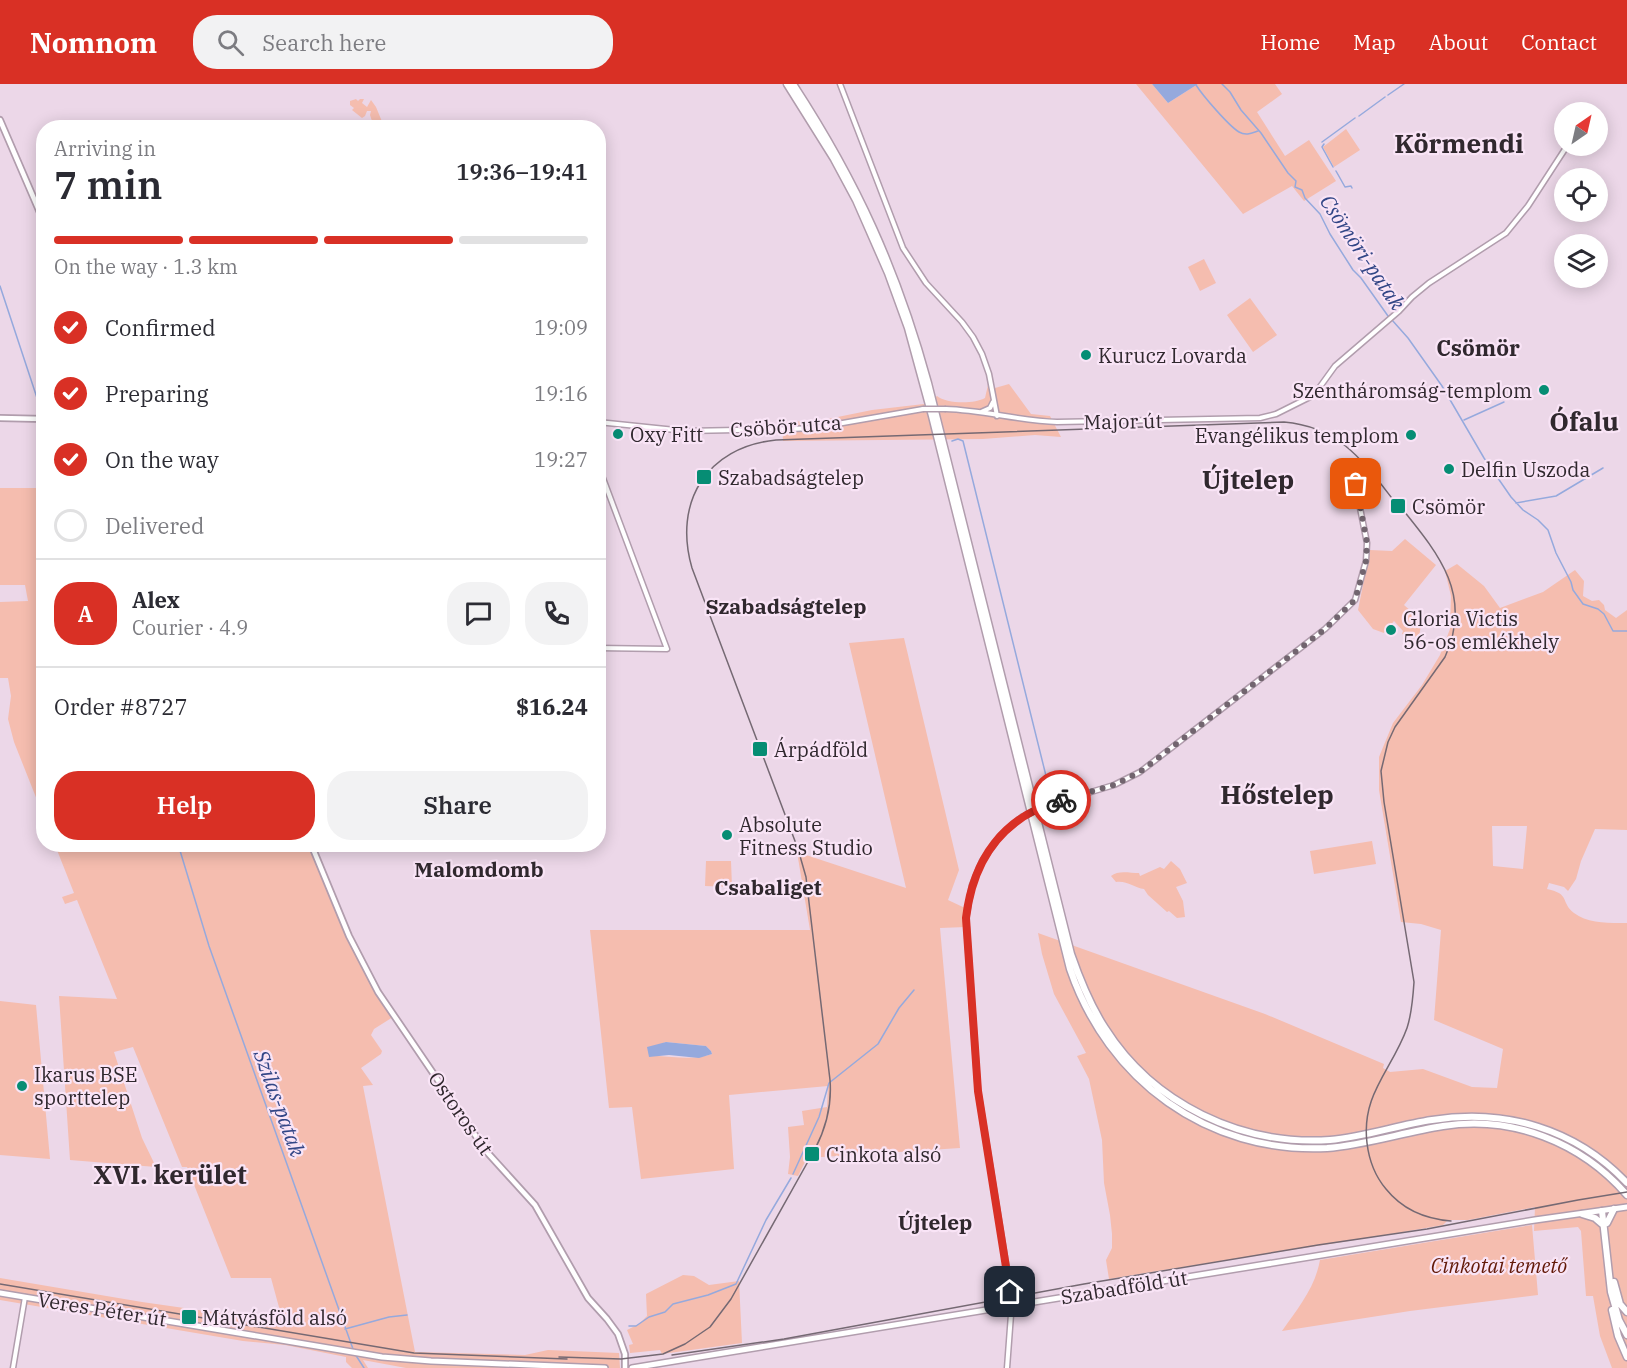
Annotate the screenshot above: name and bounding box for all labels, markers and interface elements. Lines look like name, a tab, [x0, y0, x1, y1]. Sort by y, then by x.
search box	[193, 15, 613, 69]
text: Nomnom	[30, 24, 157, 61]
icon: search	[214, 26, 247, 59]
text: Search here	[262, 28, 386, 57]
text: Home	[1260, 28, 1320, 56]
text: Map	[1353, 28, 1396, 56]
text: About	[1429, 28, 1488, 56]
text: Contact	[1521, 28, 1597, 56]
north arrow	[1554, 102, 1608, 156]
map controls	[1554, 102, 1608, 288]
district label: Körmendi	[1394, 126, 1524, 160]
text: Arriving in	[54, 135, 156, 162]
text: 19:36–19:41	[456, 157, 588, 186]
text: 7 min	[54, 159, 162, 210]
button: locate	[1554, 168, 1608, 222]
water label: Csömöri-patak	[1314, 189, 1413, 316]
button: layers	[1554, 234, 1608, 288]
text: On the way · 1.3 km	[54, 253, 238, 280]
icon: check	[54, 311, 87, 344]
text: Confirmed	[105, 313, 216, 342]
text: 19:09	[534, 314, 588, 341]
district label: Csömör	[1436, 333, 1520, 362]
place label: Kurucz Lovarda	[1098, 342, 1247, 369]
marker: Kurucz Lovarda	[1079, 348, 1093, 362]
icon: check	[54, 377, 87, 410]
place label: Szentháromság-templom	[1293, 377, 1532, 404]
text: Preparing	[105, 379, 209, 408]
text: 19:16	[534, 380, 588, 407]
marker: Szentháromság-templom	[1537, 383, 1551, 397]
district label: Ófalu	[1549, 404, 1619, 438]
street label: Major út	[1083, 407, 1163, 435]
street label: Csöbör utca	[729, 409, 843, 443]
place label: Oxy Fitt	[630, 421, 703, 448]
place label: Evangélikus templom	[1195, 422, 1399, 449]
marker: Oxy Fitt	[611, 427, 625, 441]
marker: Evangélikus templom	[1404, 428, 1418, 442]
icon: check	[54, 443, 87, 476]
text: On the way	[105, 445, 219, 474]
text: 19:27	[534, 446, 588, 473]
place label: Delfin Uszoda	[1461, 456, 1590, 483]
pin	[1330, 458, 1381, 509]
district label: Újtelep	[1202, 462, 1294, 496]
marker: Delfin Uszoda	[1442, 462, 1456, 476]
place label: Szabadságtelep	[718, 464, 864, 491]
icon: bag	[1339, 467, 1372, 500]
marker: Szabadságtelep	[695, 468, 713, 486]
place label: Csömör	[1412, 493, 1485, 520]
marker: Csömör	[1389, 497, 1407, 515]
text: Delivered	[105, 511, 204, 540]
button: chat	[447, 582, 510, 645]
button: phone	[525, 582, 588, 645]
text: Alex	[132, 585, 180, 614]
district label: Szabadságtelep	[706, 592, 866, 620]
text: A	[78, 599, 93, 628]
place label: Gloria Victis 56-os emlékhely	[1403, 605, 1559, 655]
text: Courier · 4.9	[132, 614, 248, 641]
marker: Gloria Victis 56-os emlékhely	[1384, 623, 1398, 637]
text: Order #8727	[54, 692, 188, 721]
text: $16.24	[516, 692, 588, 721]
place label: Árpádföld	[774, 736, 868, 763]
marker: Árpádföld	[751, 740, 769, 758]
courier	[1031, 770, 1091, 830]
button: Help	[54, 771, 315, 840]
button: Share	[327, 771, 588, 840]
district label: Hőstelep	[1220, 777, 1334, 811]
icon: bike	[1045, 784, 1078, 817]
place label: Absolute Fitness Studio	[739, 811, 873, 861]
marker: Absolute Fitness Studio	[720, 828, 734, 842]
district label: Malomdomb	[414, 855, 544, 883]
district label: Csabaliget	[714, 873, 822, 901]
water label: Szilas-patak	[247, 1045, 313, 1161]
place label: Ikarus BSE sporttelep	[34, 1061, 138, 1111]
street label: Ostoros út	[422, 1066, 500, 1160]
marker: Ikarus BSE sporttelep	[15, 1079, 29, 1093]
place label: Cinkota alsó	[826, 1141, 941, 1168]
marker: Cinkota alsó	[803, 1145, 821, 1163]
district label: XVI. kerület	[93, 1157, 247, 1191]
district label: Újtelep	[898, 1208, 972, 1236]
park label: Cinkotai temető	[1431, 1252, 1568, 1279]
street label: Szabadföld út	[1059, 1264, 1189, 1310]
pin	[984, 1266, 1035, 1317]
icon: home	[993, 1275, 1026, 1308]
street label: Veres Péter út	[35, 1285, 169, 1333]
place label: Mátyásföld alsó	[202, 1304, 347, 1331]
marker: Mátyásföld alsó	[180, 1308, 198, 1326]

